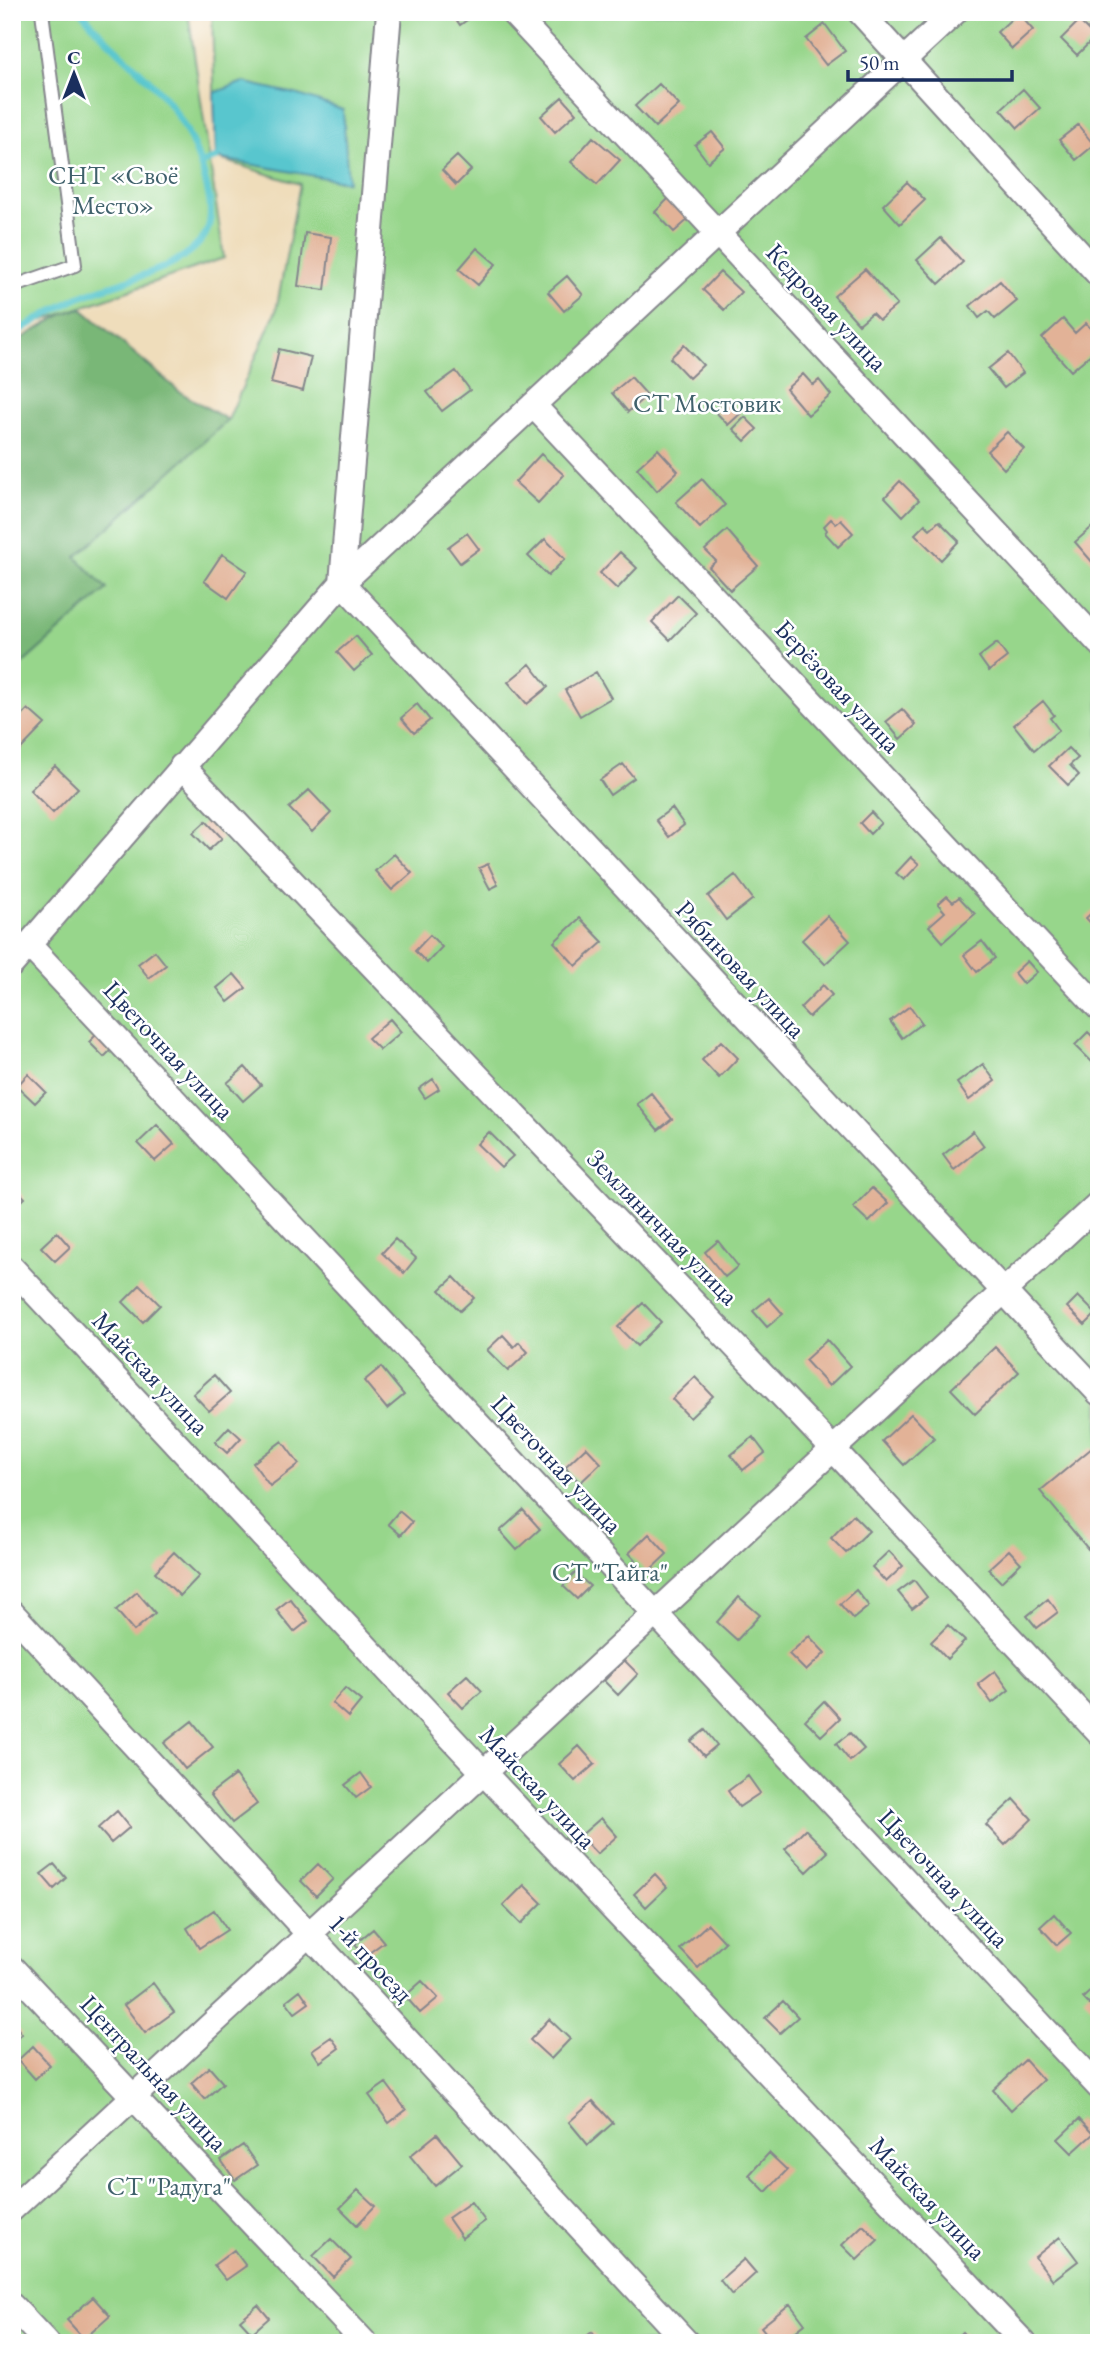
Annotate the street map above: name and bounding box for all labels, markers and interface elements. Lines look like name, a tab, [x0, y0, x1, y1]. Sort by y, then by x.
north arrow	[38, 38, 108, 108]
scale bar	[848, 38, 1013, 82]
text: С	[67, 45, 81, 70]
text: 50 m	[859, 49, 900, 76]
park label: СНТ «Своё Место»	[48, 158, 178, 222]
street label: Кедровая улица	[759, 235, 896, 379]
park label: СТ Мостовик	[633, 386, 782, 420]
street label: Берёзовая улица	[767, 612, 909, 760]
street label: Рябиновая улица	[668, 893, 814, 1046]
street label: Цветочная улица	[96, 973, 243, 1127]
street label: Земляничная улица	[580, 1142, 747, 1313]
street label: Майская улица	[85, 1304, 217, 1443]
street label: Цветочная улица	[484, 1387, 631, 1541]
park label: СТ "Тайга"	[552, 1555, 668, 1589]
street label: Майская улица	[472, 1718, 604, 1857]
street label: Цветочная улица	[871, 1801, 1018, 1955]
street label: 1-й проезд	[321, 1906, 421, 2010]
street label: Центральная улица	[73, 1988, 236, 2159]
street label: Майская улица	[862, 2129, 994, 2268]
park label: СТ "Радуга"	[107, 2169, 231, 2203]

